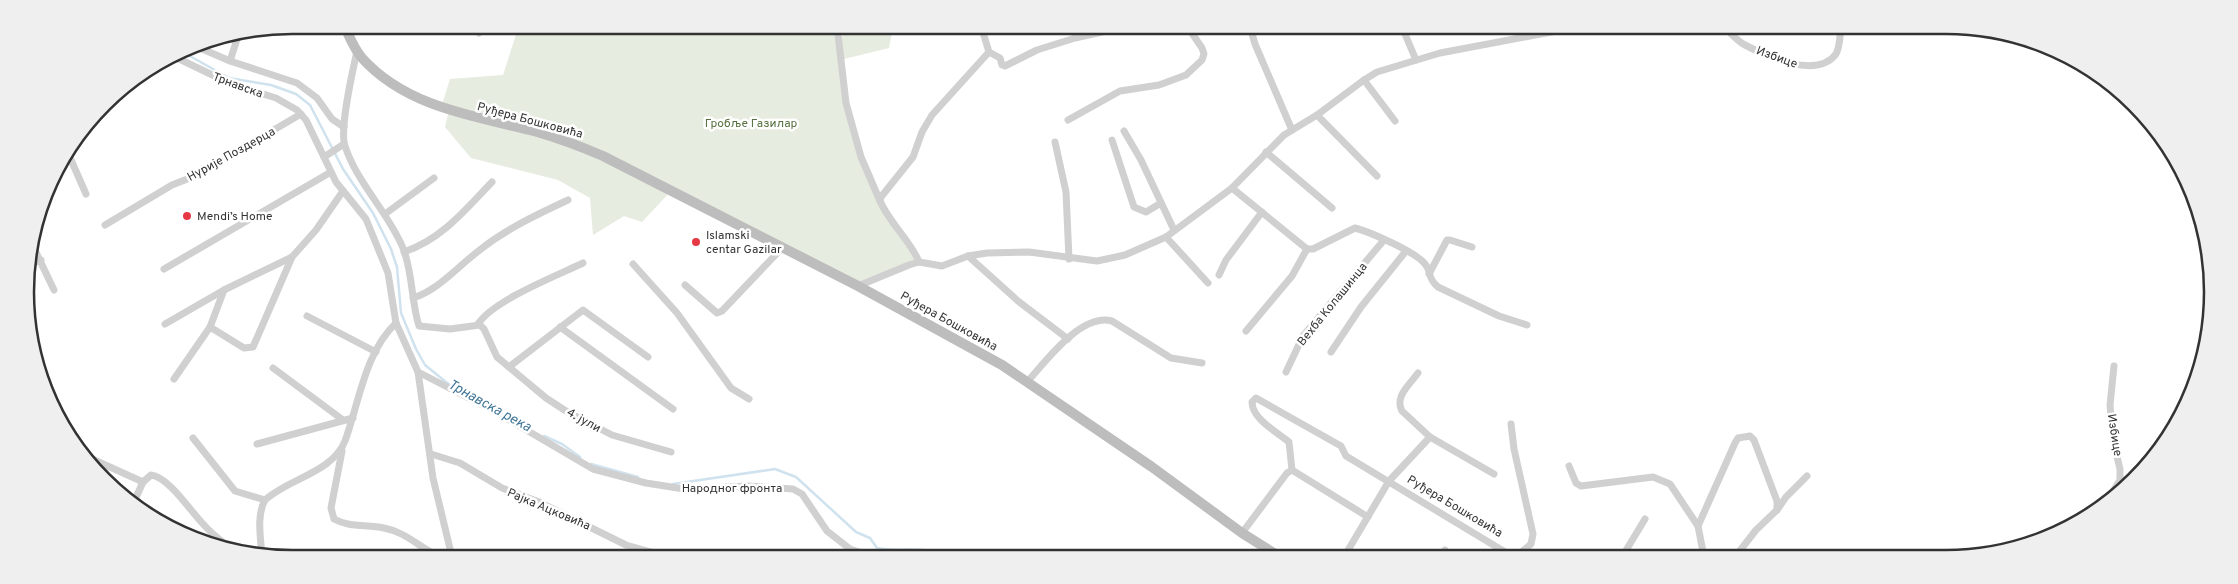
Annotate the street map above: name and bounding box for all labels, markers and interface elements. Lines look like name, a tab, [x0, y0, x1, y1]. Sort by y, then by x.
street label: Избице	[1754, 43, 1799, 73]
street label: Трнавска	[210, 69, 265, 102]
street label: Руђера Бошковића	[475, 99, 584, 143]
park label: Гробље Газилар	[705, 116, 798, 132]
street label: Нурије Поздерца	[185, 124, 278, 186]
place label: Mendi’s Home	[197, 209, 272, 225]
marker: Mendi’s Home	[181, 210, 193, 222]
place label: Islamski centar Gazilar	[706, 228, 782, 258]
marker: Islamski centar Gazilar	[690, 236, 702, 248]
street label: Вехба Колашинца	[1294, 260, 1371, 350]
street label: Руђера Бошковића	[897, 288, 1000, 355]
water label: Трнавска река	[445, 376, 534, 437]
street label: 4. јули	[564, 405, 603, 437]
street label: Избице	[2103, 413, 2125, 458]
street label: Руђера Бошковића	[1404, 472, 1505, 542]
street label: Народног фронта	[682, 481, 782, 497]
street label: Рајка Ацковића	[505, 485, 593, 535]

